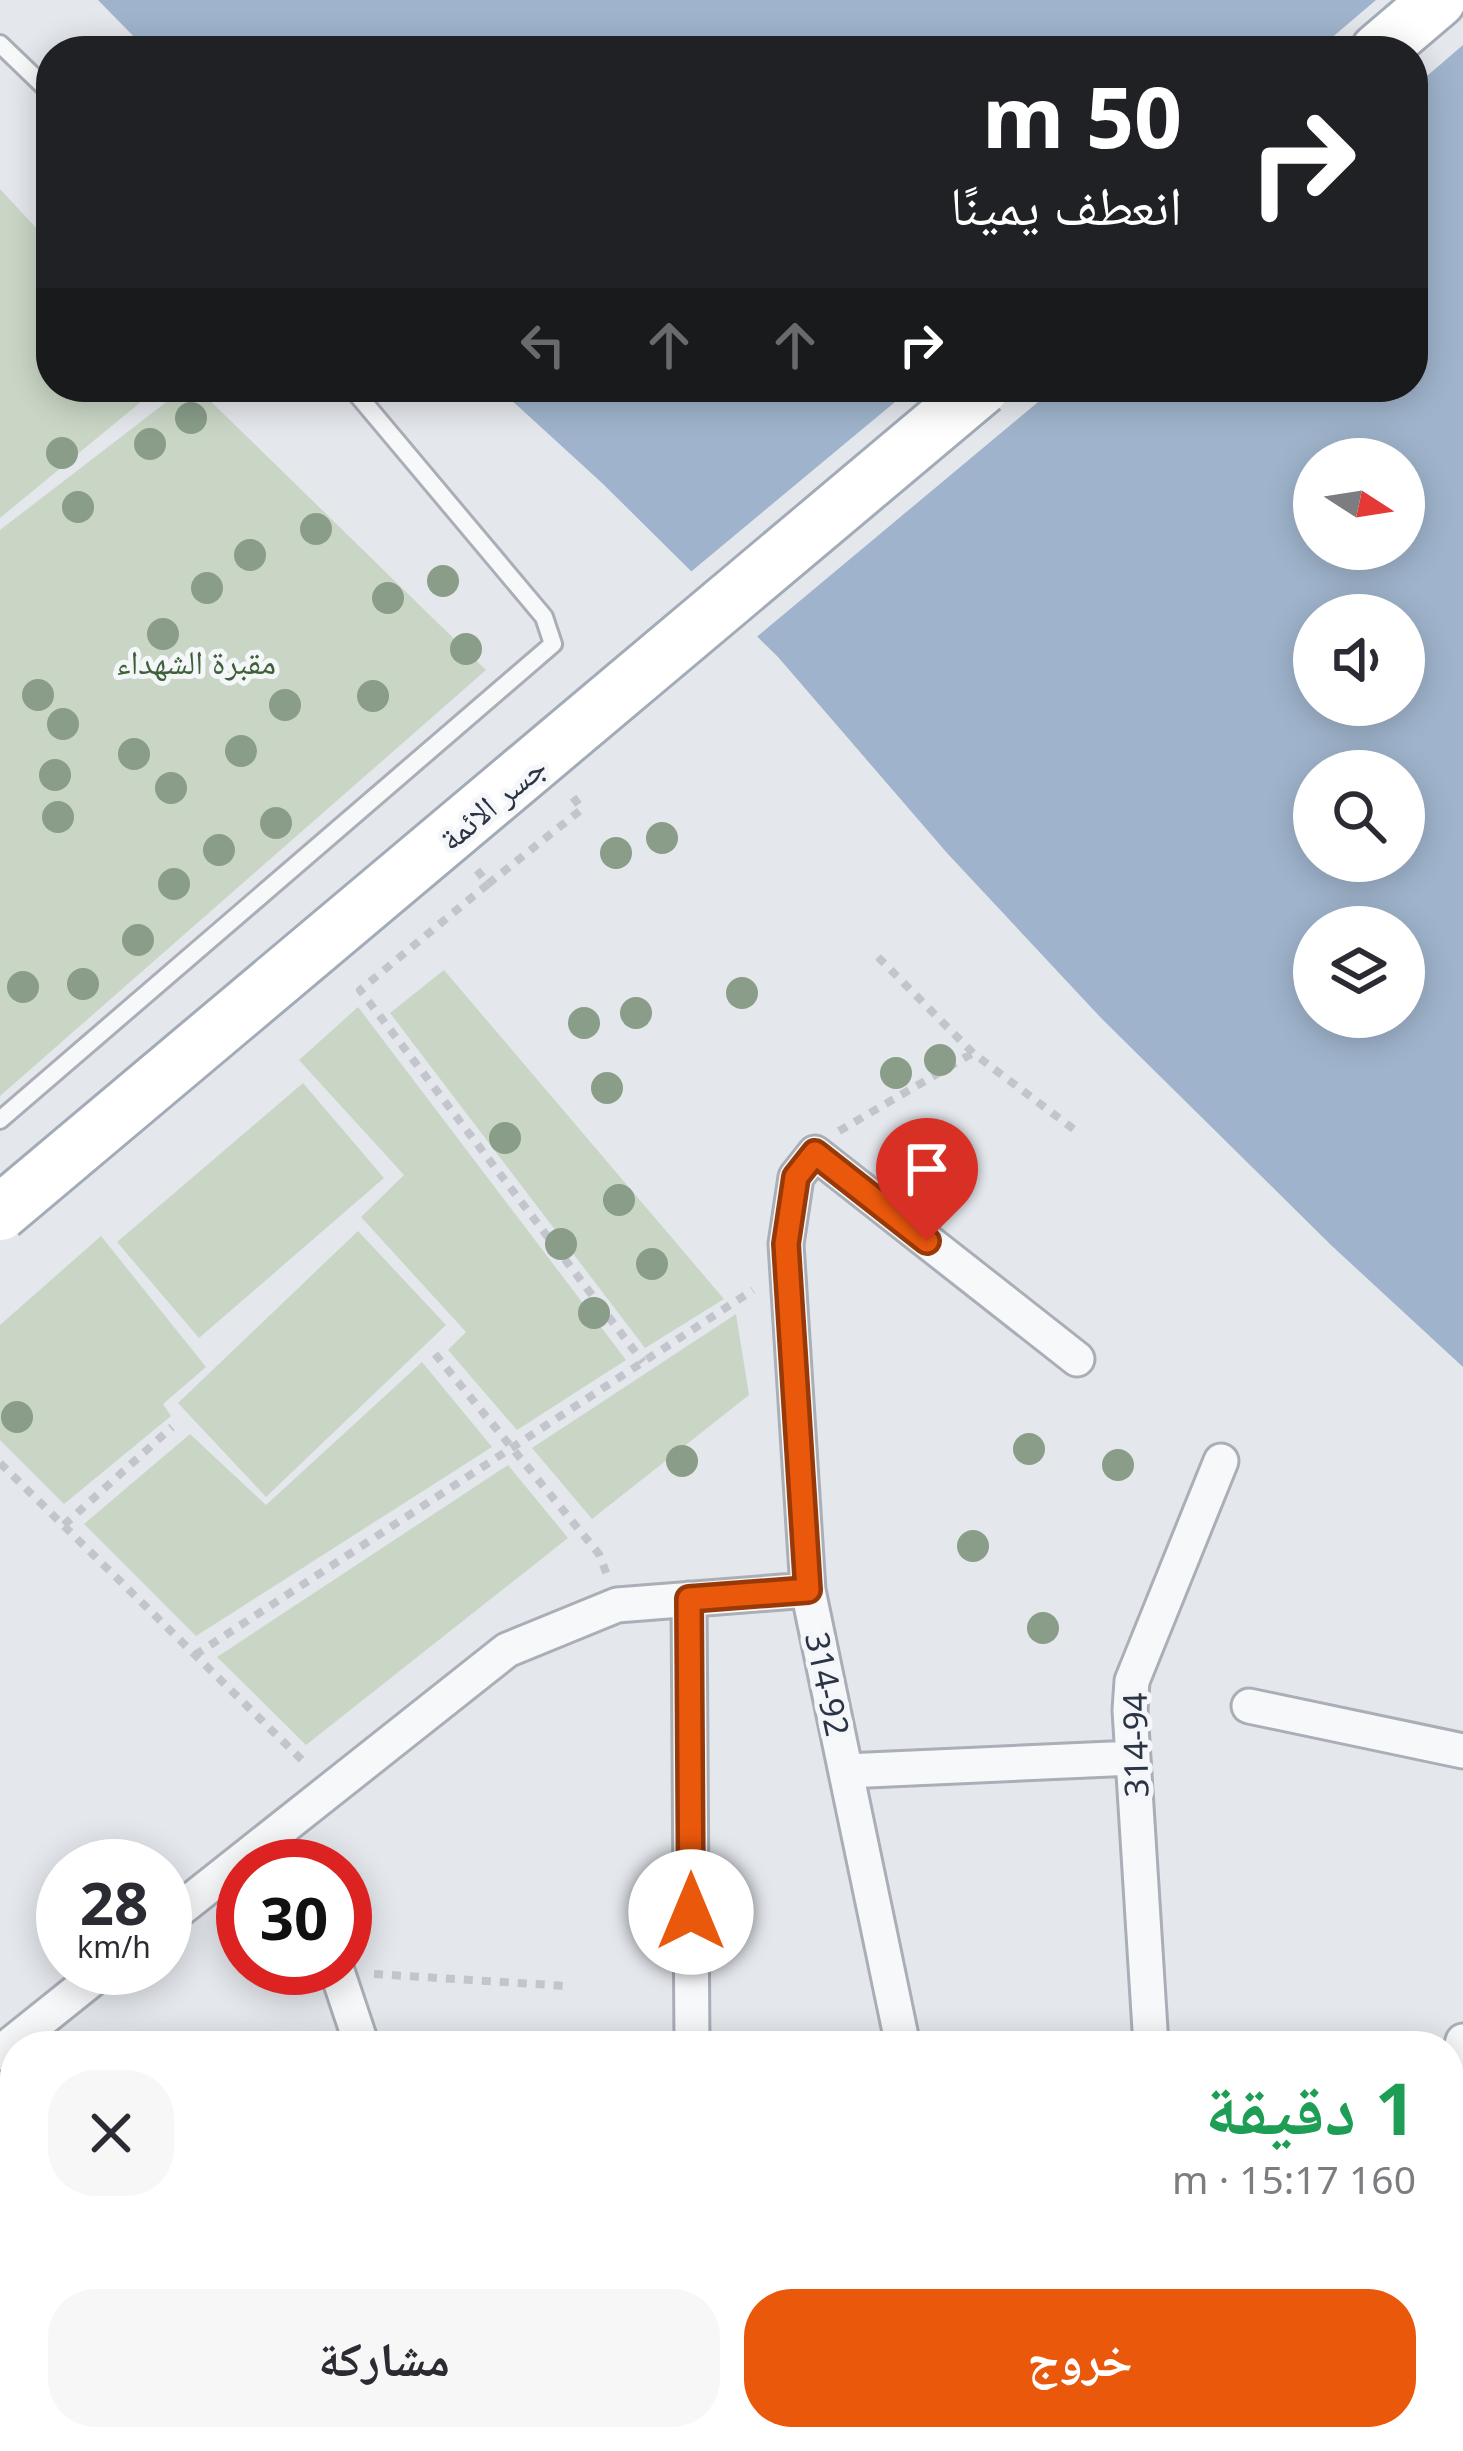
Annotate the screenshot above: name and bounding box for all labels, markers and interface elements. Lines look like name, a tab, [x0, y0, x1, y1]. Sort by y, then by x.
text: 50 m	[982, 58, 1182, 173]
icon: right	[1224, 84, 1380, 240]
text: انعطف يمينًا	[950, 167, 1182, 241]
icon: left	[510, 312, 576, 378]
icon: ahead	[636, 312, 702, 378]
icon: ahead	[762, 312, 828, 378]
icon: right	[888, 312, 954, 378]
north arrow	[1293, 438, 1425, 570]
map controls	[1293, 438, 1425, 1038]
button: sound	[1293, 594, 1425, 726]
park label: مقبرة الشهداء	[116, 639, 276, 684]
street label: جسر الائمة	[429, 744, 555, 860]
button: search	[1293, 750, 1425, 882]
button: layers	[1293, 906, 1425, 1038]
pin	[876, 1118, 978, 1241]
icon: arrive	[894, 1136, 960, 1202]
street label: 314-92	[795, 1628, 861, 1740]
street label: 314-94	[1112, 1692, 1158, 1798]
speed limit sign: 30	[216, 1839, 372, 1995]
position arrow	[628, 1849, 754, 1975]
text: 28	[80, 1861, 148, 1943]
text: km/h	[77, 1926, 151, 1967]
text: 1 دقيقة	[1205, 2058, 1416, 2156]
button: close	[48, 2070, 174, 2196]
text: 160 m · 15:17	[1172, 2152, 1416, 2205]
button: مشاركة	[48, 2289, 720, 2427]
button: خروج	[744, 2289, 1416, 2427]

